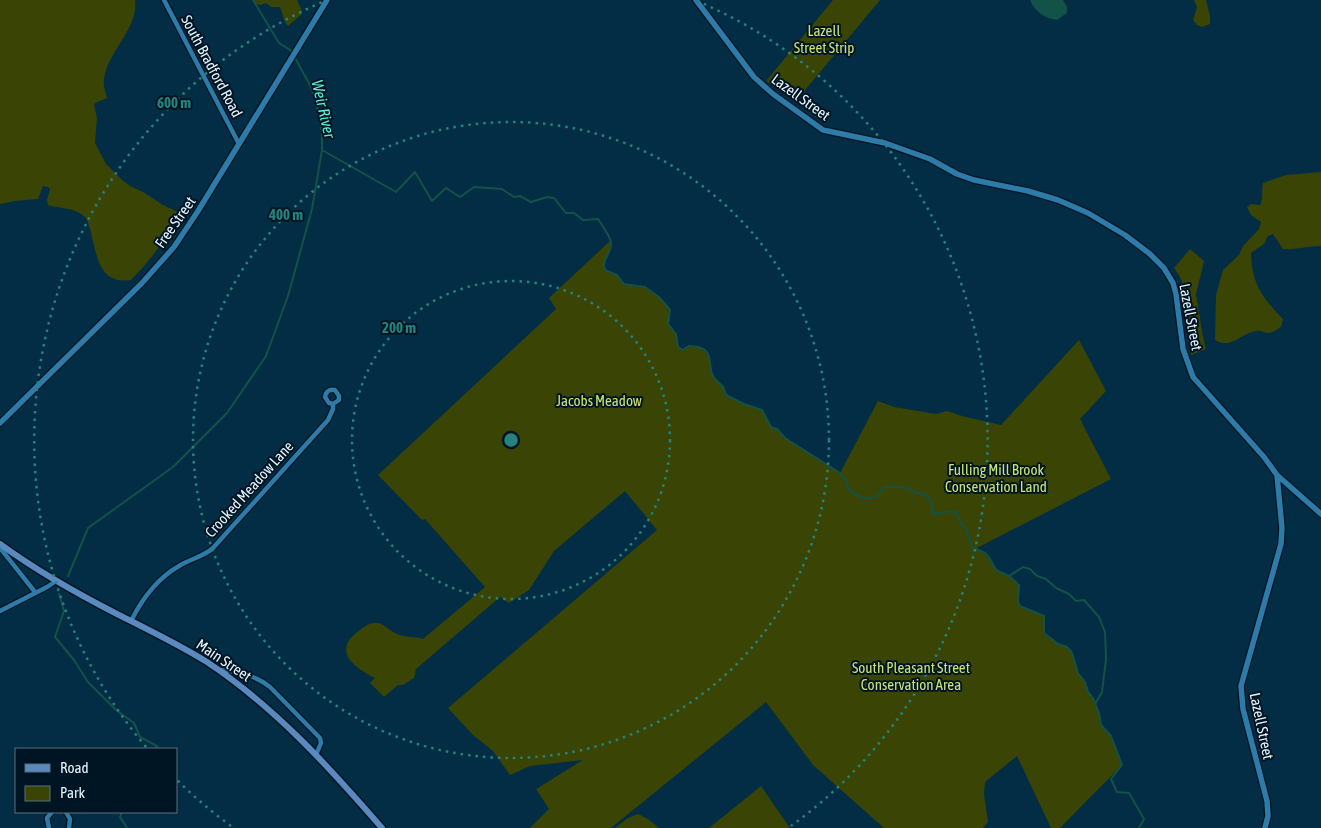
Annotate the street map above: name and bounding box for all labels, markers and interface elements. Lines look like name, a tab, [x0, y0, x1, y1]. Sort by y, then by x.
street label: South Bradford Road	[178, 12, 246, 120]
park label: Lazell Street Strip	[794, 22, 854, 56]
street label: Lazell Street	[769, 70, 833, 124]
water label: Weir River	[309, 78, 340, 141]
text: 600 m	[157, 94, 191, 111]
street label: Free Street	[151, 193, 199, 251]
text: 400 m	[268, 206, 303, 223]
street label: Lazell Street	[1176, 282, 1206, 352]
text: 200 m	[382, 319, 416, 336]
park label: Jacobs Meadow	[556, 392, 642, 409]
centre of rings	[502, 431, 520, 449]
street label: Crooked Meadow Lane	[201, 437, 297, 540]
park label: Fulling Mill Brook Conservation Land	[945, 461, 1047, 495]
street label: Main Street	[193, 635, 255, 685]
park label: South Pleasant Street Conservation Area	[852, 659, 970, 693]
street label: Lazell Street	[1247, 691, 1277, 761]
legend	[15, 748, 178, 813]
text: Road	[60, 759, 89, 776]
text: Park	[60, 784, 85, 801]

